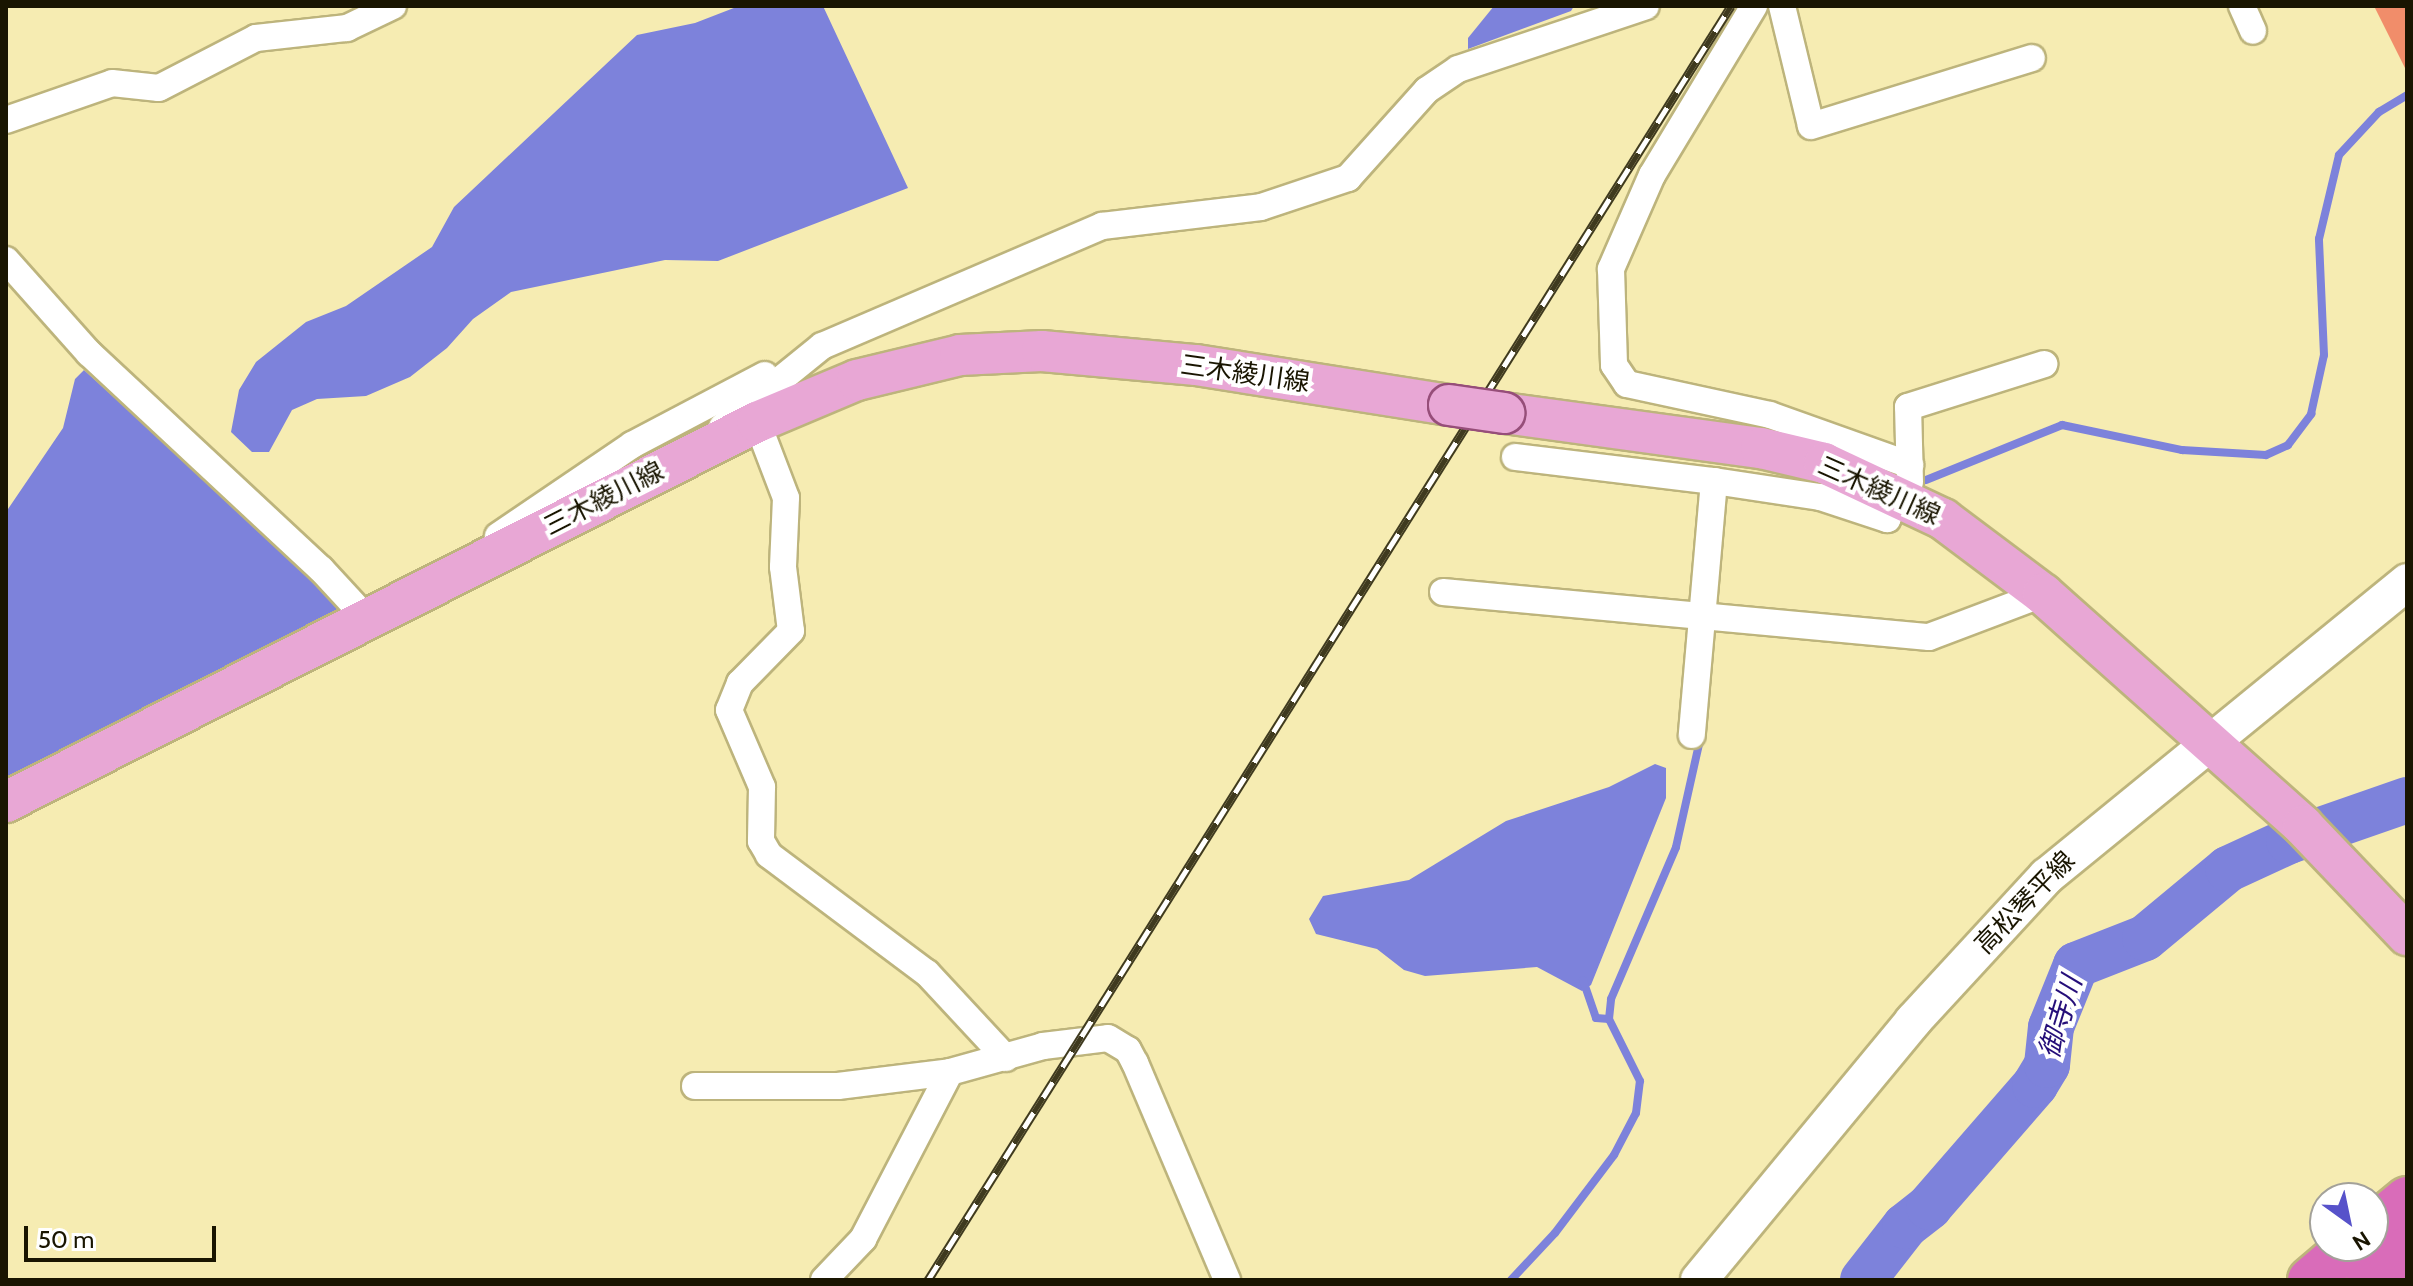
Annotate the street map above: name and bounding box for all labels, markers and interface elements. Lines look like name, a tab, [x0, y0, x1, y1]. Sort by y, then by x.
street label: 三木綾川線	[1178, 350, 1312, 398]
street label: 三木綾川線	[1813, 450, 1945, 532]
street label: 三木綾川線	[539, 456, 669, 542]
street label: 高松琴平線	[1969, 845, 2081, 961]
water label: 御寺川	[2032, 972, 2088, 1062]
north arrow	[2309, 1182, 2389, 1262]
scale bar	[28, 1210, 220, 1260]
text: 50 m	[38, 1225, 94, 1254]
text: N	[2347, 1225, 2375, 1256]

